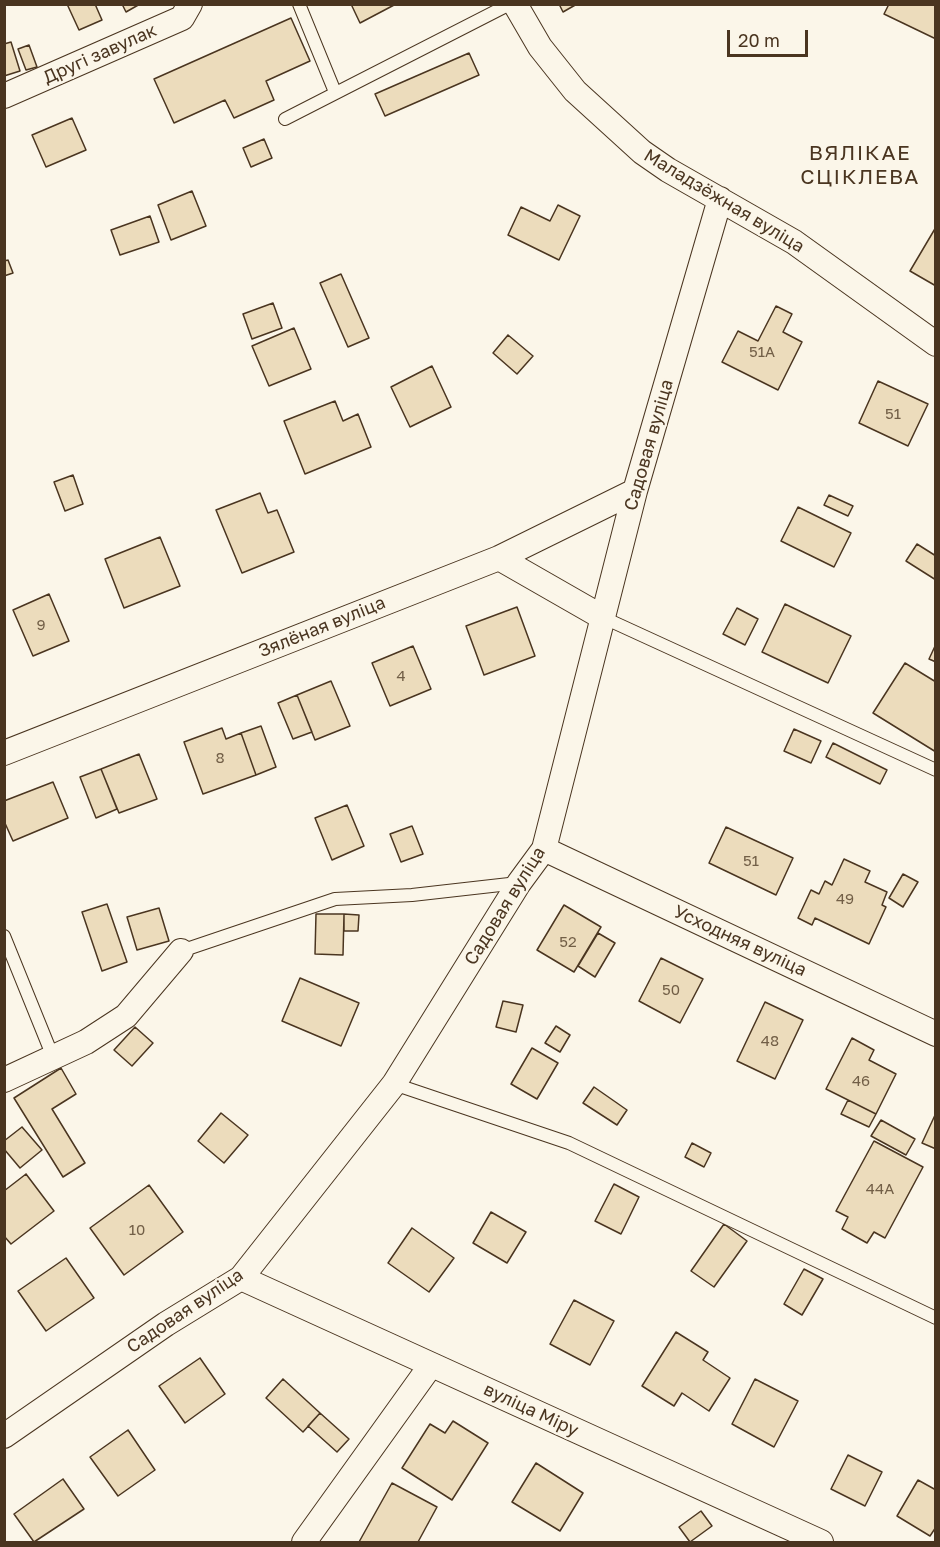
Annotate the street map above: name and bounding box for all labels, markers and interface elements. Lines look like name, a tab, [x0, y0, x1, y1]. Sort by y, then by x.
scale bar	[730, 18, 811, 56]
street label: Другі завулак	[40, 19, 160, 89]
text: 20 m	[738, 29, 780, 51]
district label: ВЯЛІКАЕ СЦІКЛЕВА	[800, 140, 920, 190]
street label: Маладзёжная вуліца	[640, 144, 808, 258]
house number: 51А	[749, 343, 775, 361]
street label: Садовая вуліца	[620, 377, 678, 513]
house number: 51	[885, 405, 901, 423]
street label: Зялёная вуліца	[255, 592, 389, 662]
house number: 9	[36, 616, 46, 634]
house number: 4	[396, 667, 406, 685]
house number: 8	[215, 749, 225, 767]
street label: Садовая вуліца	[460, 843, 550, 969]
house number: 51	[743, 852, 759, 870]
house number: 49	[836, 890, 854, 908]
street label: Усходняя вуліца	[670, 901, 810, 981]
house number: 52	[559, 933, 577, 951]
house number: 50	[662, 981, 680, 999]
house number: 48	[761, 1032, 779, 1050]
house number: 46	[852, 1072, 870, 1090]
house number: 44А	[866, 1180, 894, 1198]
house number: 10	[129, 1221, 145, 1239]
street label: Садовая вуліца	[123, 1264, 247, 1358]
street label: вуліца Міру	[480, 1379, 582, 1441]

